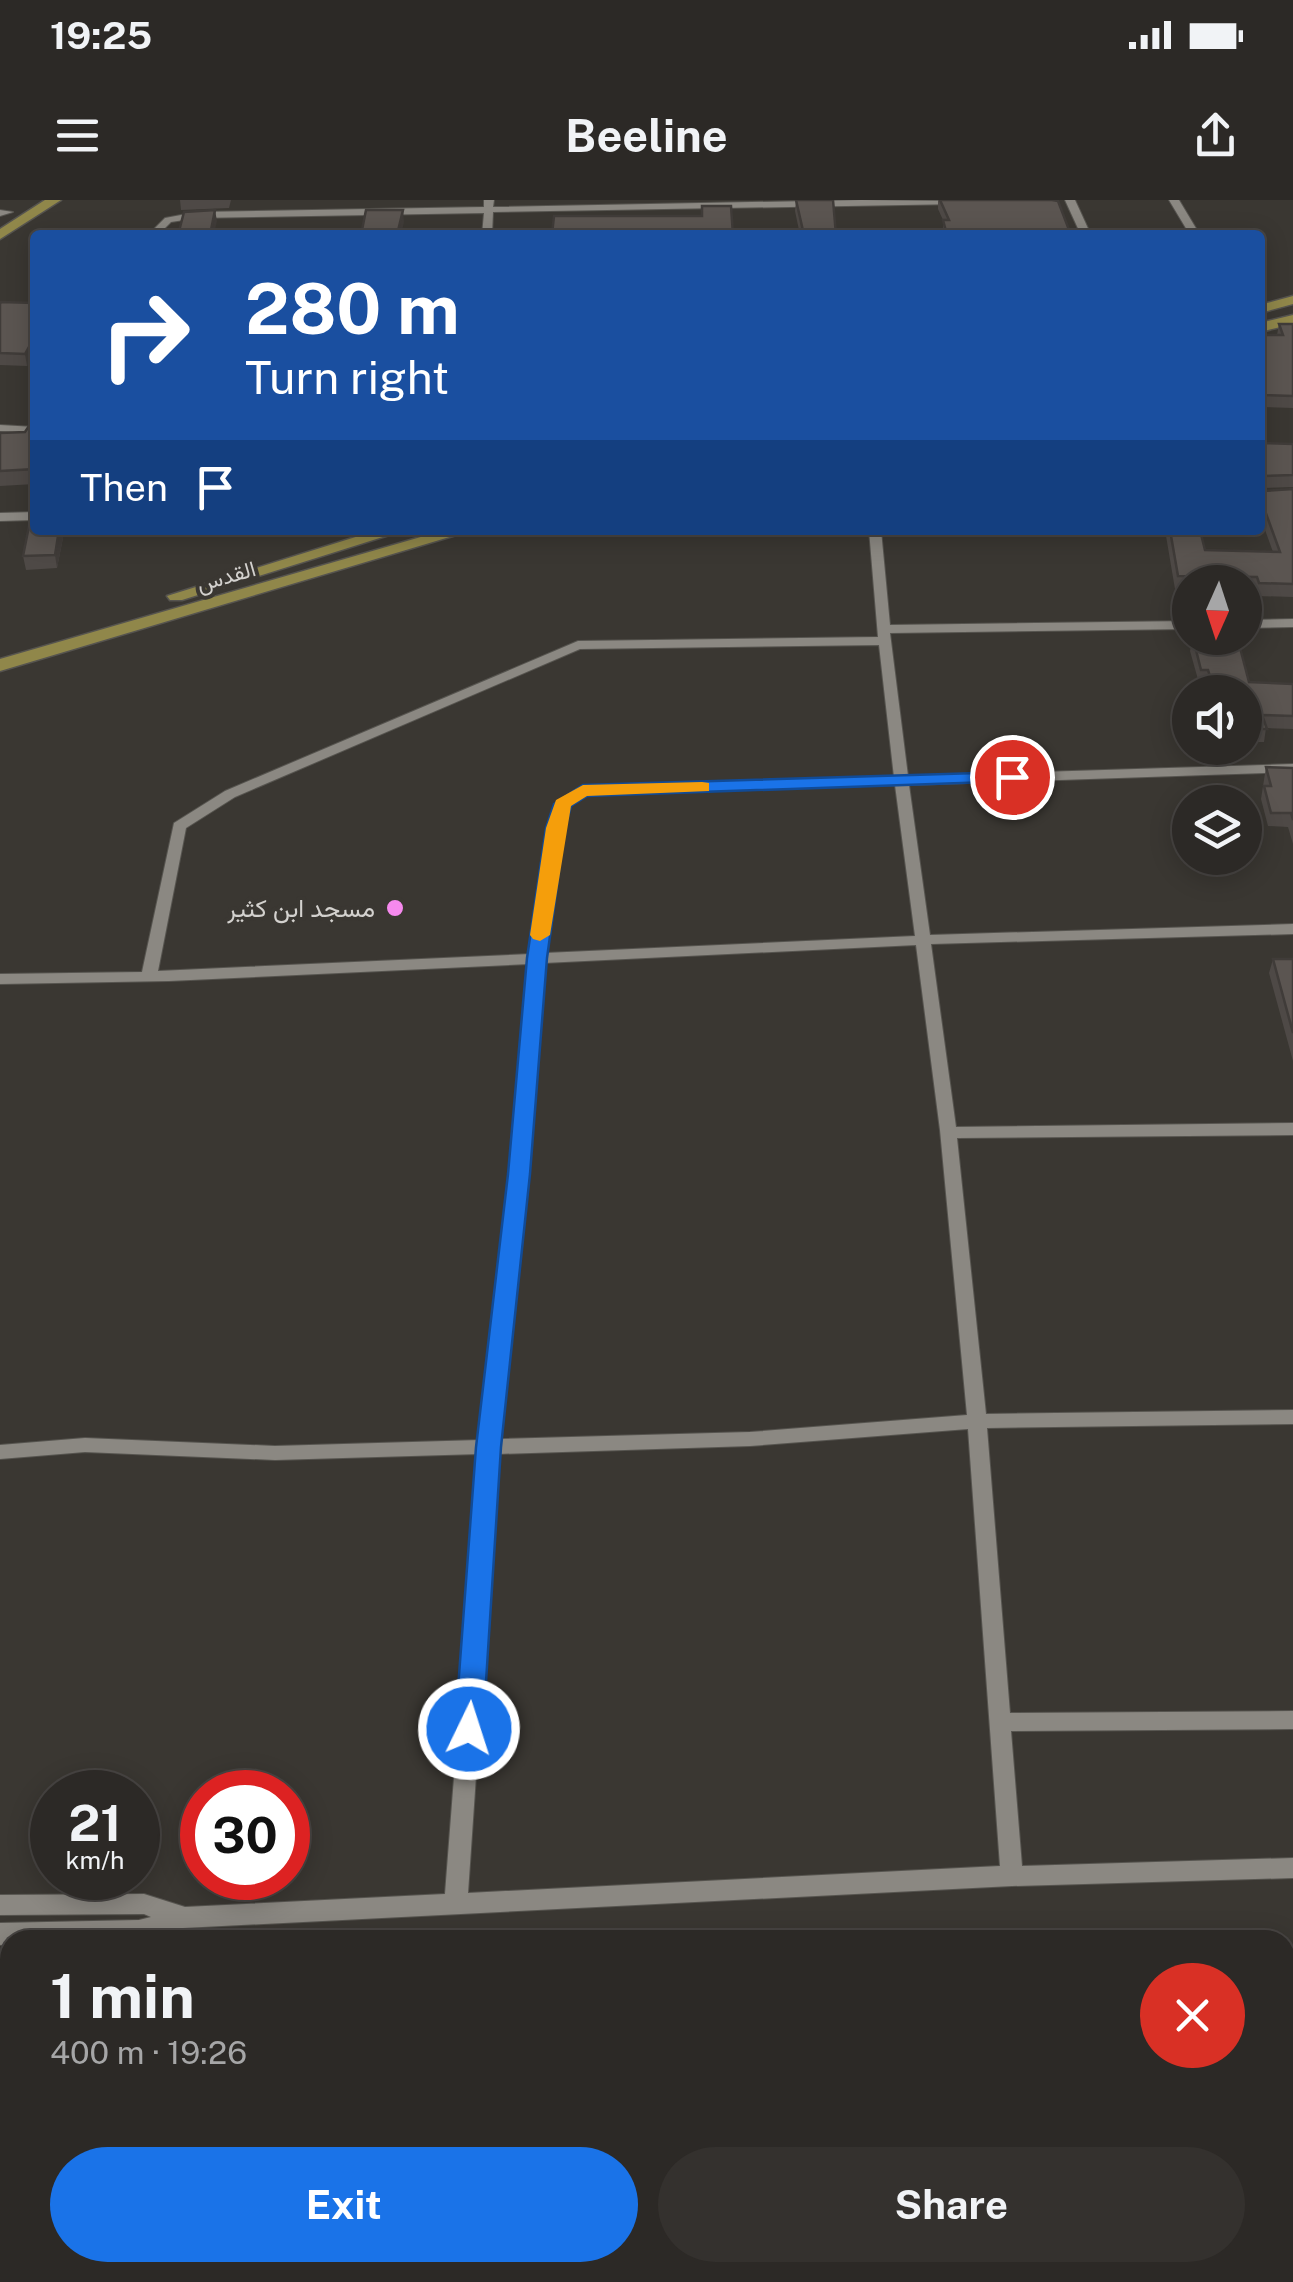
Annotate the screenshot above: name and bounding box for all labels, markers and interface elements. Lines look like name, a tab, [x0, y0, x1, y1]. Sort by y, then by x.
text: 19:25	[50, 13, 152, 58]
icon: menu	[50, 108, 105, 163]
icon: share	[1188, 108, 1243, 163]
text: Beeline	[565, 109, 728, 162]
text: 280 m	[245, 267, 460, 350]
icon: right	[80, 270, 210, 400]
text: Turn right	[245, 351, 449, 404]
icon: arrive	[188, 460, 243, 515]
text: Then	[80, 465, 168, 510]
street label: القدس	[194, 555, 259, 598]
north arrow	[1172, 565, 1262, 655]
map controls	[1172, 565, 1262, 875]
button: sound	[1172, 675, 1262, 765]
pin	[970, 735, 1055, 820]
icon: arrive	[985, 750, 1040, 805]
button: layers	[1172, 785, 1262, 875]
place label: مسجد ابن كثير	[226, 893, 375, 924]
marker: مسجد ابن كثير	[384, 897, 406, 919]
position arrow	[417, 1677, 521, 1781]
speed limit sign: 30	[180, 1770, 310, 1900]
text: 21	[68, 1793, 122, 1852]
text: km/h	[66, 1845, 124, 1875]
text: 1 min	[50, 1961, 195, 2032]
button: close	[1140, 1963, 1245, 2068]
text: 400 m · 19:26	[50, 2034, 247, 2071]
button: Exit	[50, 2147, 638, 2262]
button: Share	[658, 2147, 1245, 2262]

